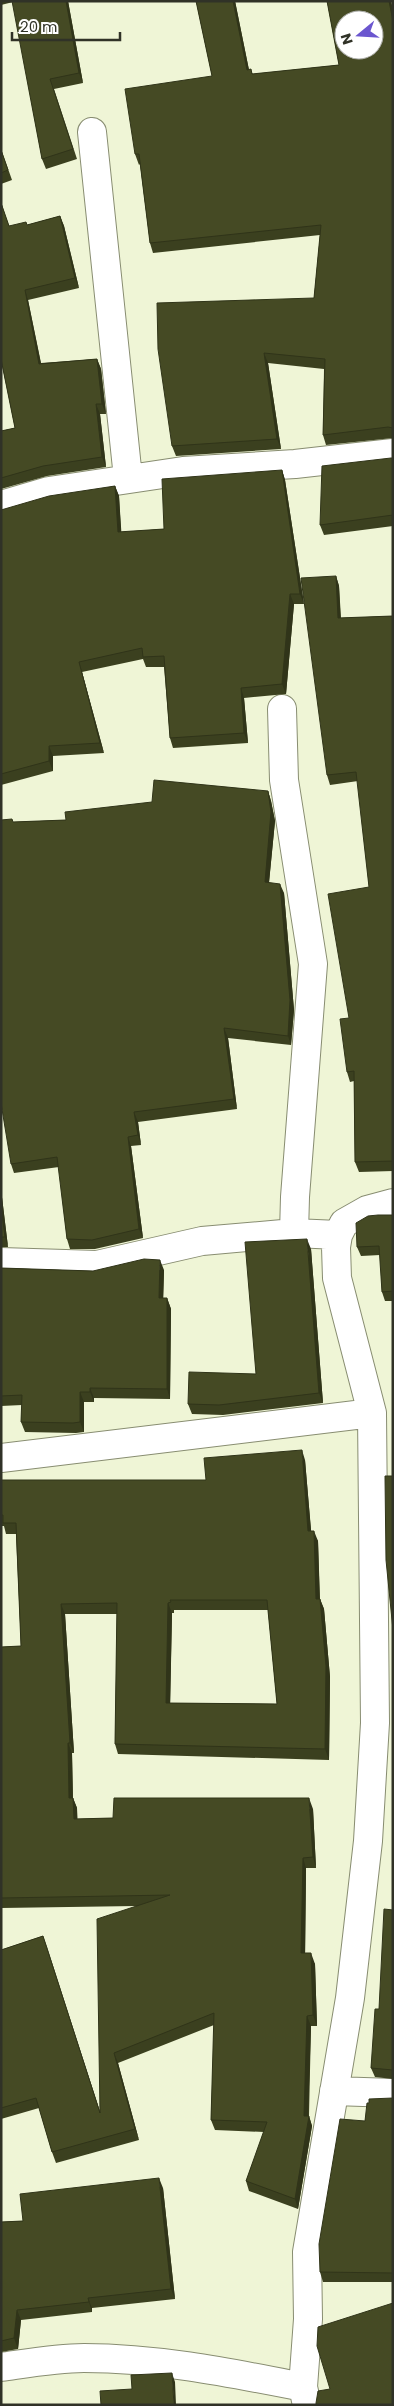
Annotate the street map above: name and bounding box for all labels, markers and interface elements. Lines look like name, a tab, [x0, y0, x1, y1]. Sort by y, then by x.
scale bar	[12, 10, 120, 42]
north arrow	[334, 10, 384, 60]
text: 20 m	[20, 16, 58, 37]
text: N	[335, 31, 358, 47]

